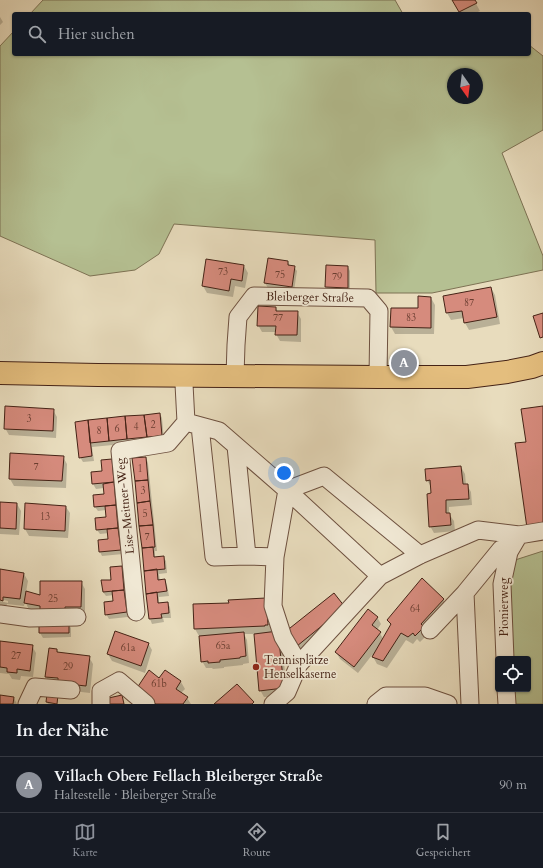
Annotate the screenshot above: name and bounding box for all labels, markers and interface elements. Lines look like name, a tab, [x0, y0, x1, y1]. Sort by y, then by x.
search box	[12, 12, 531, 56]
icon: search	[26, 23, 48, 45]
text: Hier suchen	[58, 24, 135, 44]
north arrow	[447, 68, 483, 104]
house number: 73	[218, 265, 228, 279]
house number: 75	[275, 268, 285, 282]
house number: 79	[332, 270, 342, 284]
street label: Bleiberger Straße	[266, 288, 354, 306]
house number: 87	[464, 296, 474, 310]
house number: 77	[273, 311, 283, 325]
house number: 83	[406, 311, 416, 325]
pin: A	[391, 348, 417, 378]
house number: 3	[26, 412, 32, 426]
house number: 2	[150, 418, 156, 432]
house number: 4	[133, 420, 139, 434]
house number: 6	[114, 422, 120, 436]
house number: 8	[96, 424, 102, 438]
street label: Lise-Meitner-Weg	[112, 457, 138, 555]
house number: 7	[33, 460, 39, 474]
house number: 1	[137, 462, 143, 476]
your location	[274, 463, 294, 483]
house number: 3	[140, 484, 146, 498]
house number: 5	[142, 507, 148, 521]
house number: 13	[40, 510, 50, 524]
house number: 7	[144, 530, 150, 544]
street label: Pionierweg	[496, 577, 512, 636]
house number: 25	[48, 592, 58, 606]
house number: 64	[410, 602, 420, 616]
house number: 65a	[216, 639, 231, 653]
house number: 61a	[121, 641, 136, 655]
house number: 27	[11, 649, 21, 663]
place label: Tennisplätze Henselkaserne	[264, 652, 337, 682]
map controls	[495, 656, 531, 692]
button: locate	[495, 656, 531, 692]
house number: 29	[63, 660, 73, 674]
marker: Tennisplätze Henselkaserne	[251, 662, 261, 672]
house number: 61b	[151, 677, 167, 691]
text: In der Nähe	[16, 719, 109, 742]
text: Villach Obere Fellach Bleiberger Straße	[54, 766, 323, 786]
text: A	[24, 776, 34, 794]
text: 90 m	[499, 776, 527, 794]
text: Haltestelle · Bleiberger Straße	[54, 786, 216, 804]
tab: Karte	[72, 821, 98, 860]
tab: Route	[243, 821, 271, 860]
tab: Gespeichert	[416, 821, 471, 860]

